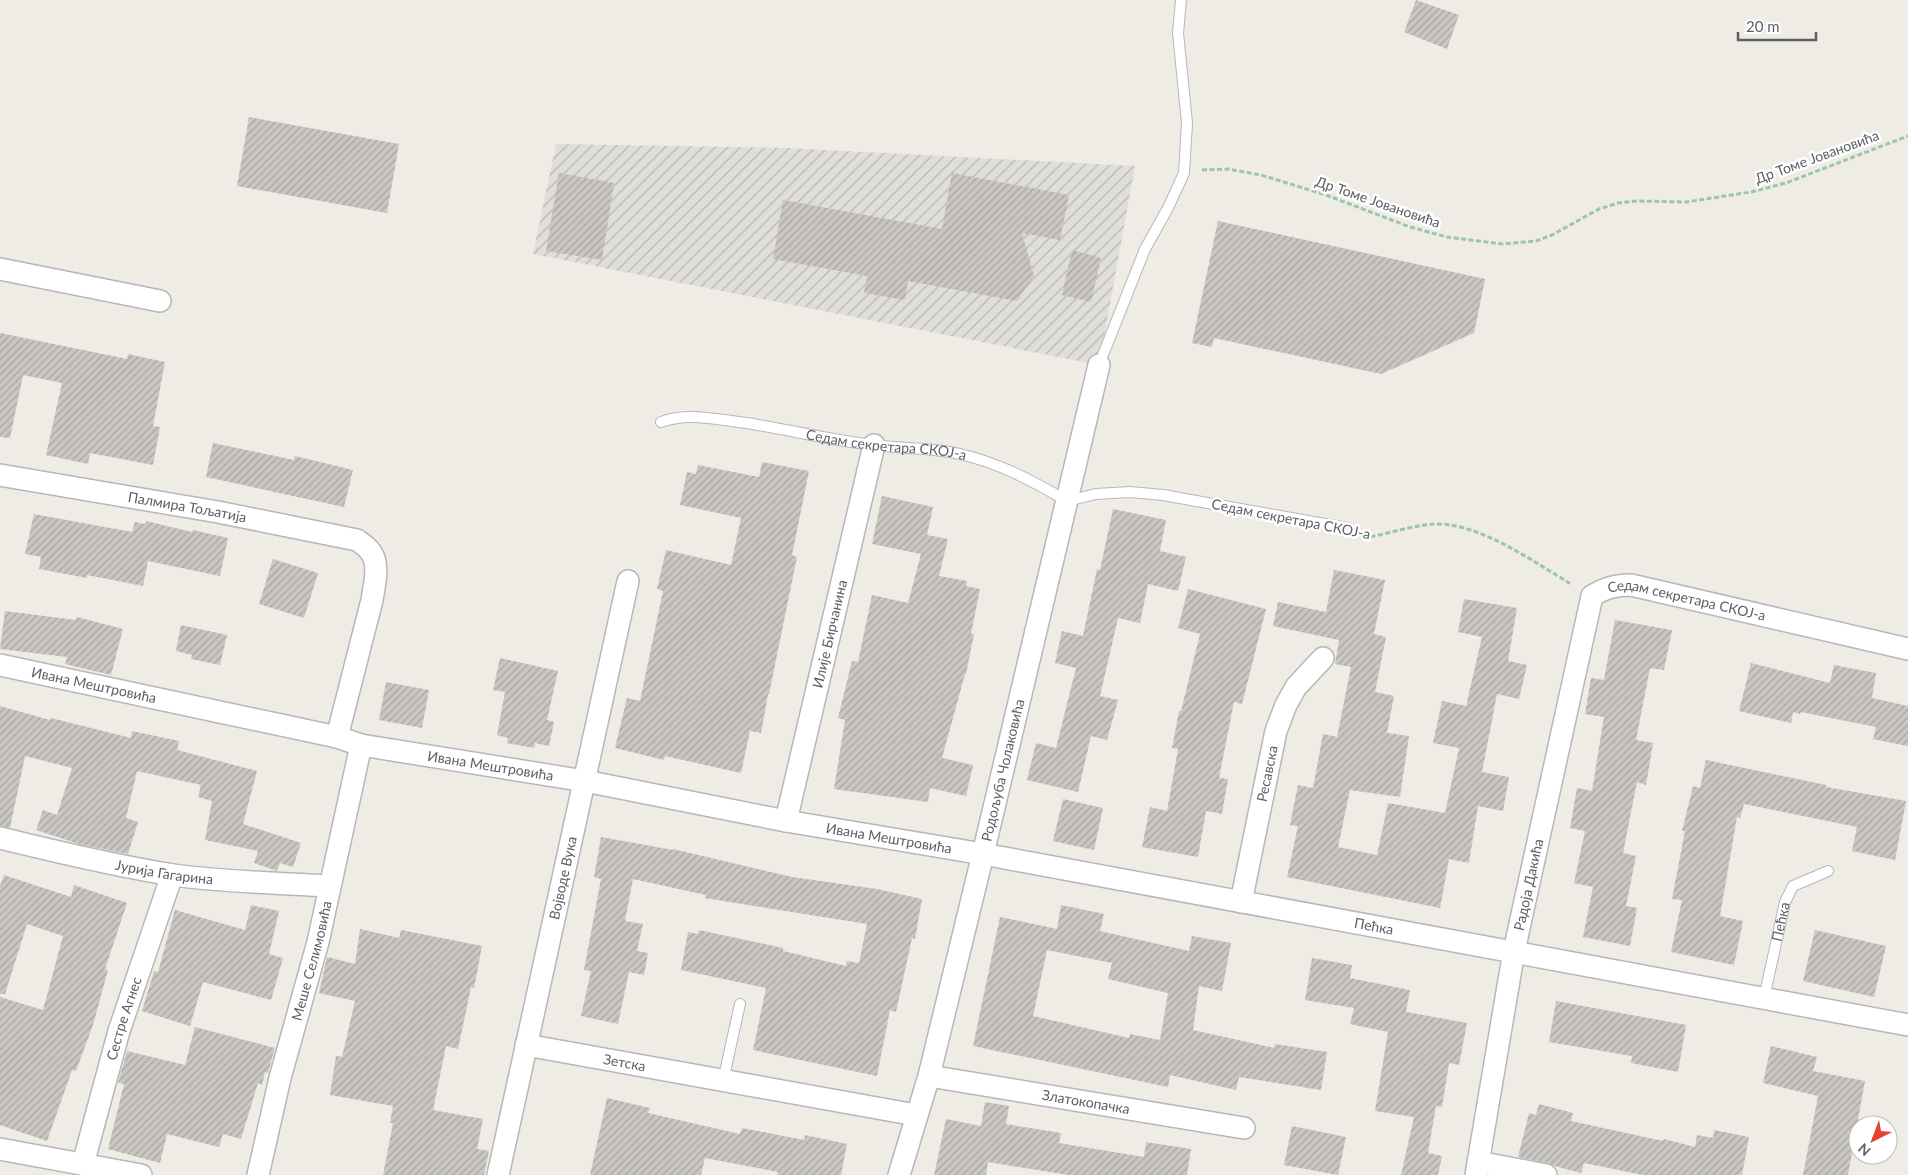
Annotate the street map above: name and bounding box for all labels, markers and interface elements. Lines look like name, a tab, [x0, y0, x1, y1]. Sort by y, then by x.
scale bar	[1738, 10, 1816, 42]
text: 20 m	[1746, 17, 1780, 35]
street label: Др Томе Јовановића	[1752, 126, 1881, 187]
street label: Др Томе Јовановића	[1314, 172, 1443, 231]
street label: Седам секретара СКОЈ-а	[805, 425, 968, 463]
street label: Палмира Тољатија	[127, 488, 248, 526]
street label: Седам секретара СКОЈ-а	[1210, 495, 1372, 542]
street label: Седам секретара СКОЈ-а	[1606, 576, 1767, 624]
street label: Илије Бирчанина	[808, 578, 850, 690]
street label: Ивана Мештровића	[30, 663, 158, 706]
street label: Родољуба Чолаковића	[977, 697, 1027, 843]
street label: Ресавска	[1253, 744, 1281, 803]
street label: Ивана Мештровића	[426, 747, 555, 784]
street label: Ивана Мештровића	[825, 819, 953, 857]
street label: Војводе Вука	[545, 835, 580, 921]
street label: Радоја Дакића	[1510, 837, 1546, 932]
street label: Јурија Гагарина	[114, 856, 214, 887]
street label: Меше Селимовића	[287, 899, 335, 1022]
street label: Пећка	[1768, 901, 1793, 943]
street label: Пећка	[1353, 914, 1395, 938]
street label: Сестре Агнес	[102, 974, 145, 1062]
street label: Зетска	[602, 1050, 647, 1074]
street label: Златокопачка	[1041, 1086, 1131, 1117]
north arrow	[1848, 1115, 1898, 1165]
text: N	[1854, 1140, 1874, 1160]

